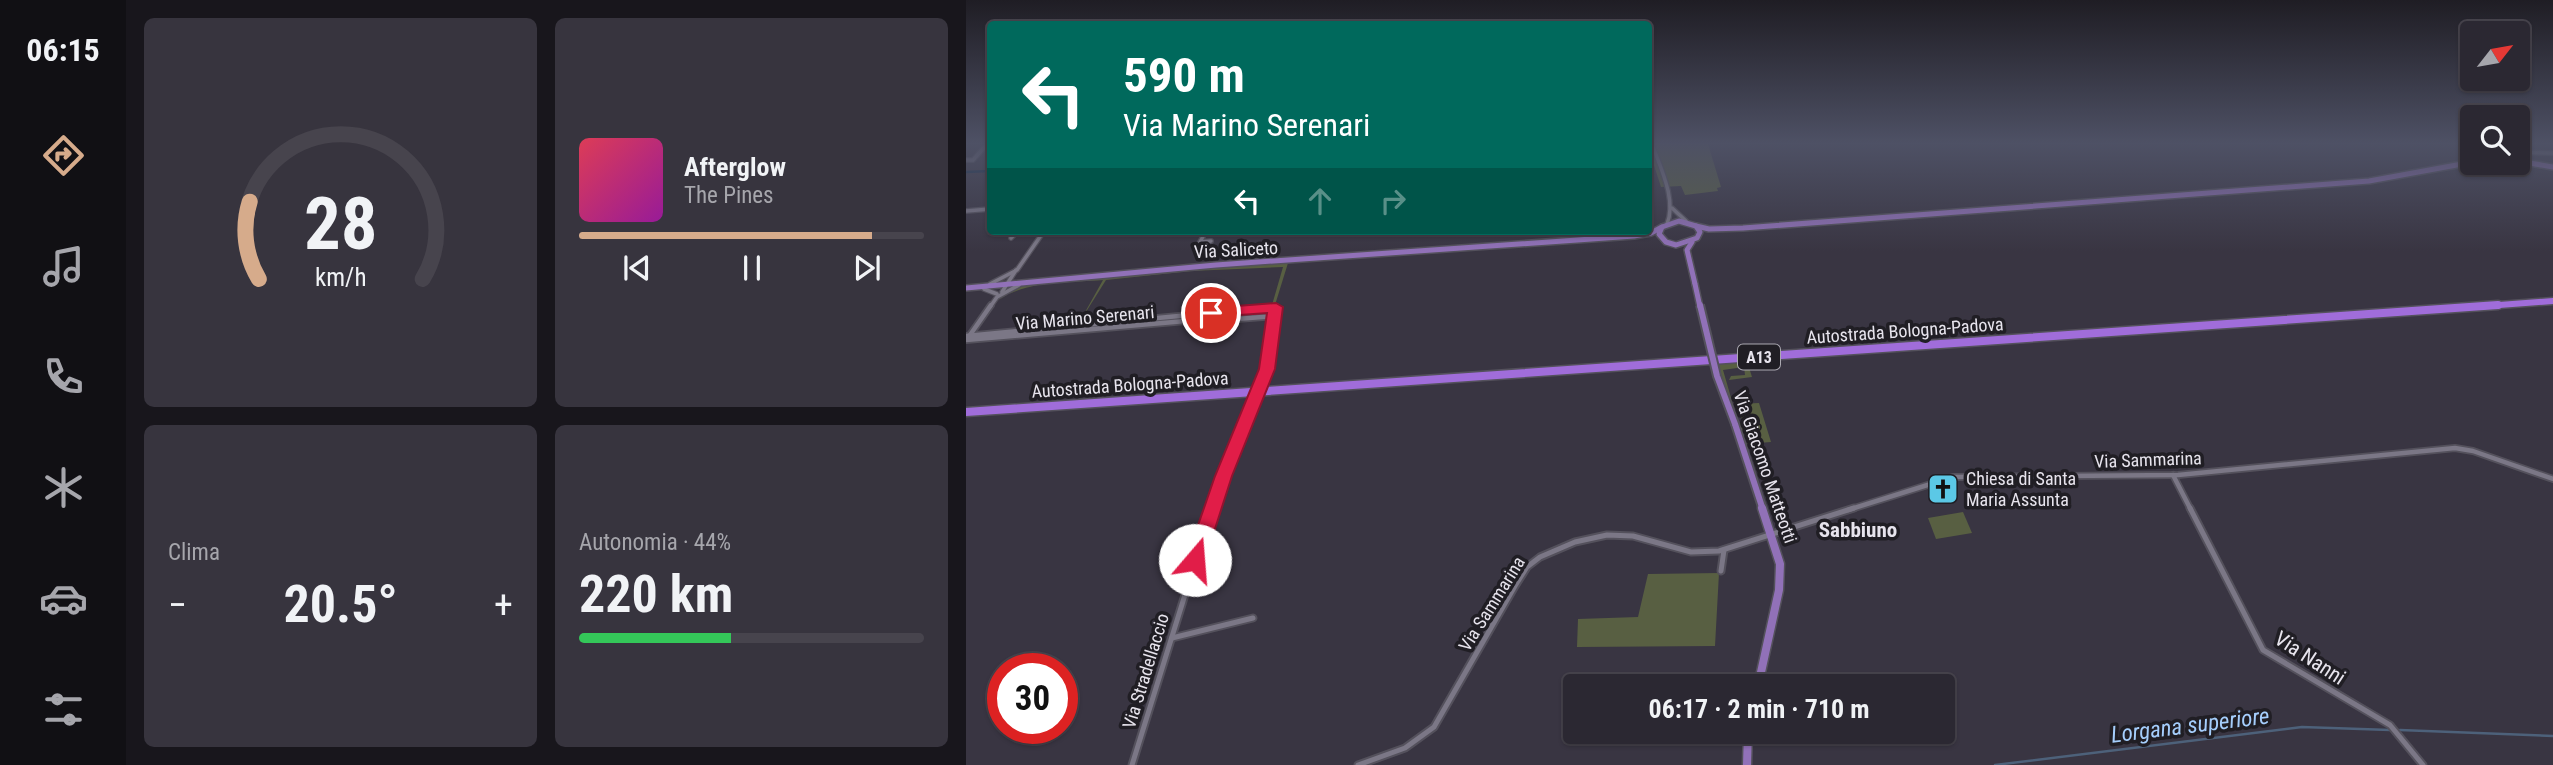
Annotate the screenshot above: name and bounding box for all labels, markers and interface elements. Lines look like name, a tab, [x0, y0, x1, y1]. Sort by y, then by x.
north arrow	[2460, 21, 2530, 91]
map controls	[2460, 21, 2530, 175]
text: 06:15	[26, 31, 100, 69]
text: 590 m	[1123, 47, 1245, 104]
icon: left	[1008, 49, 1099, 140]
button: search	[2460, 105, 2530, 175]
text: Via Marino Serenari	[1123, 106, 1370, 144]
icon: directions	[39, 131, 88, 180]
text: Afterglow	[684, 152, 786, 182]
text: 28	[304, 181, 377, 267]
text: The Pines	[684, 182, 774, 209]
icon: left	[1228, 182, 1266, 220]
icon: ahead	[1301, 182, 1339, 220]
icon: right	[1374, 182, 1412, 220]
street label: Via Saliceto	[1193, 237, 1279, 262]
icon: music	[39, 242, 88, 291]
icon: previous	[618, 249, 656, 287]
icon: pause	[733, 249, 771, 287]
icon: next	[848, 249, 886, 287]
text: km/h	[315, 263, 366, 292]
pin	[1181, 283, 1241, 343]
icon: arrive	[1192, 294, 1230, 332]
street label: Via Marino Serenari	[1015, 301, 1155, 334]
street label: Autostrada Bologna-Padova	[1806, 313, 2004, 348]
road number: A13	[1738, 344, 1780, 370]
icon: phone	[39, 352, 88, 401]
street label: Autostrada Bologna-Padova	[1031, 367, 1229, 402]
street label: Via Giacomo Matteotti	[1730, 388, 1801, 546]
street label: Via Sammarina	[2094, 447, 2202, 472]
icon: climate	[39, 463, 88, 512]
place label: Chiesa di Santa Maria Assunta	[1966, 468, 2076, 510]
church icon: Chiesa di Santa Maria Assunta	[1926, 472, 1960, 506]
district label: Sabbiuno	[1819, 518, 1897, 542]
position arrow	[1158, 523, 1232, 597]
text: Autonomia · 44%	[579, 529, 731, 556]
text: Clima	[168, 539, 220, 566]
street label: Via Sammarina	[1454, 553, 1529, 655]
text: 220 km	[579, 564, 733, 625]
icon: car	[39, 574, 88, 623]
text: 20.5°	[283, 574, 398, 635]
text: −	[168, 583, 187, 627]
text: +	[494, 583, 513, 627]
street label: Via Stradellaccio	[1118, 611, 1173, 731]
street label: Via Nanni	[2270, 626, 2350, 690]
speed limit sign: 30	[987, 653, 1078, 744]
icon: filters	[39, 685, 88, 734]
text: 06:17 · 2 min · 710 m	[1649, 694, 1869, 724]
water label: Lorgana superiore	[2109, 702, 2271, 749]

